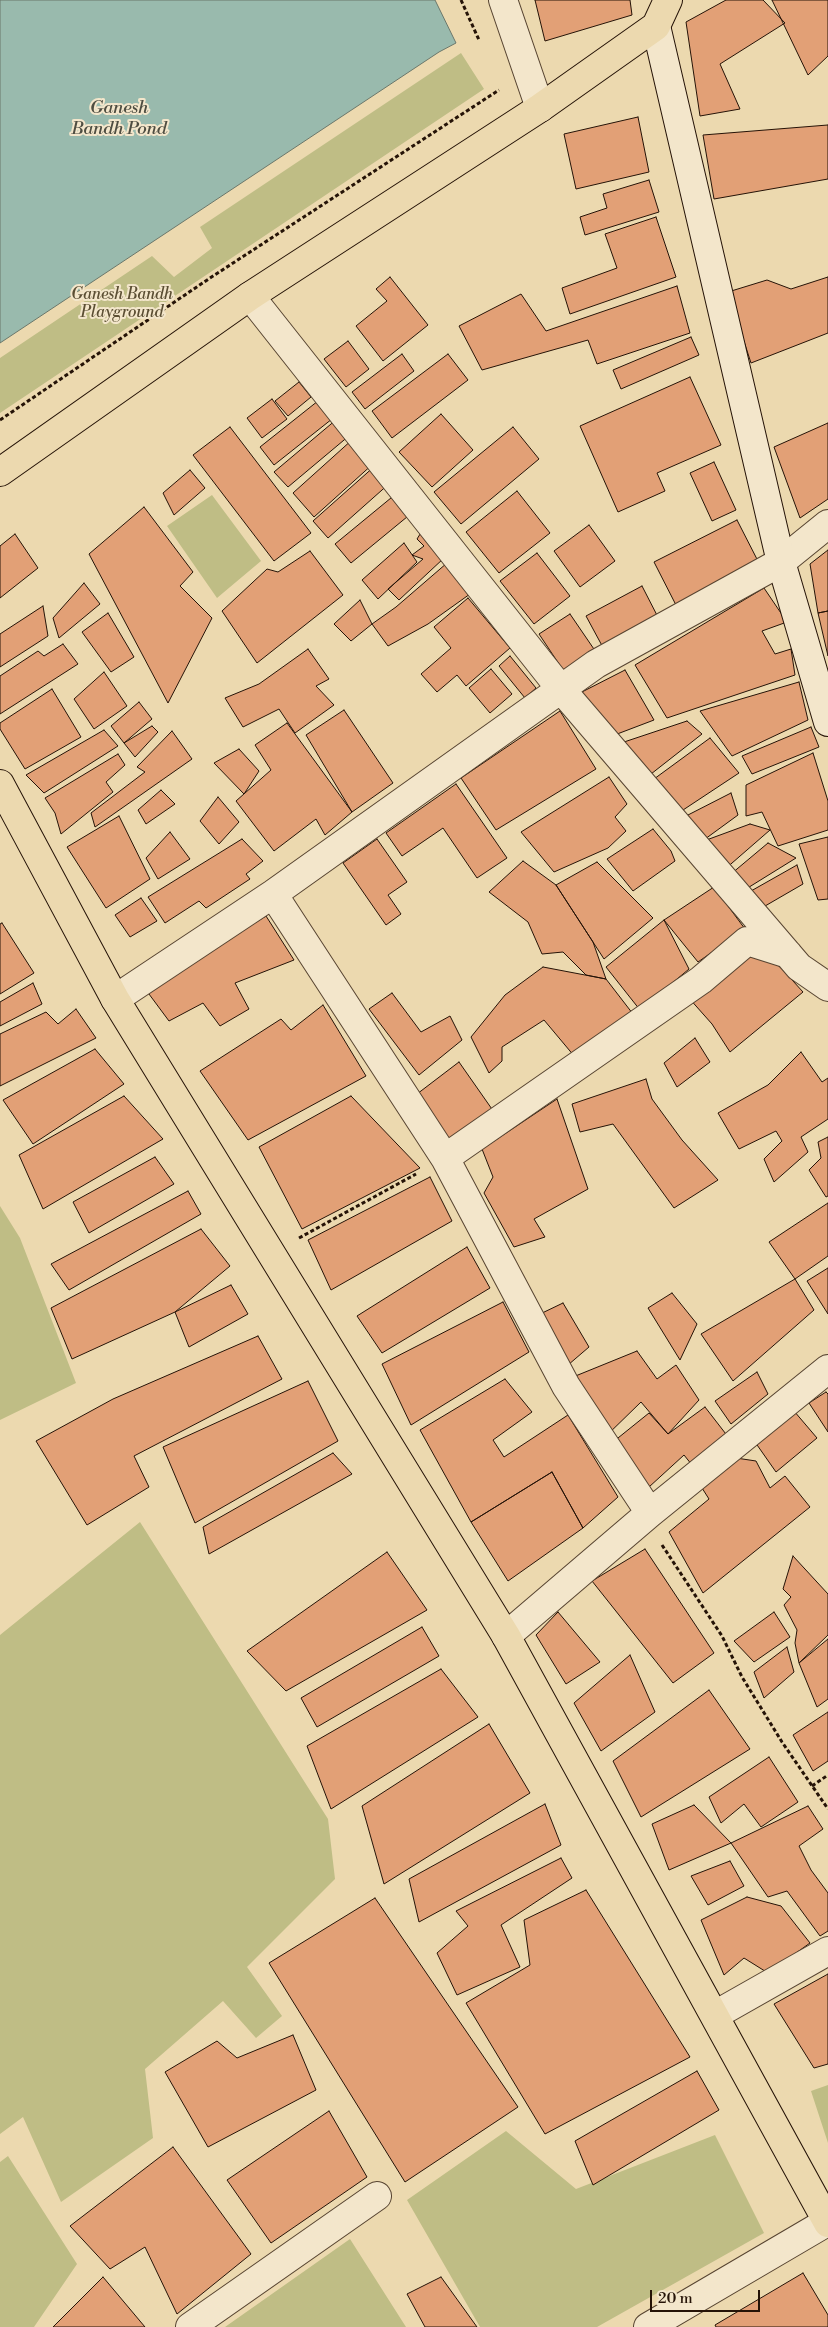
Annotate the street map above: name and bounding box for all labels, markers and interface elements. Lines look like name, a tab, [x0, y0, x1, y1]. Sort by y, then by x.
water label: Ganesh Bandh Pond	[71, 98, 167, 140]
park label: Ganesh Bandh Playground	[71, 285, 173, 323]
scale bar	[653, 2280, 763, 2312]
text: 20 m	[658, 2289, 693, 2308]

